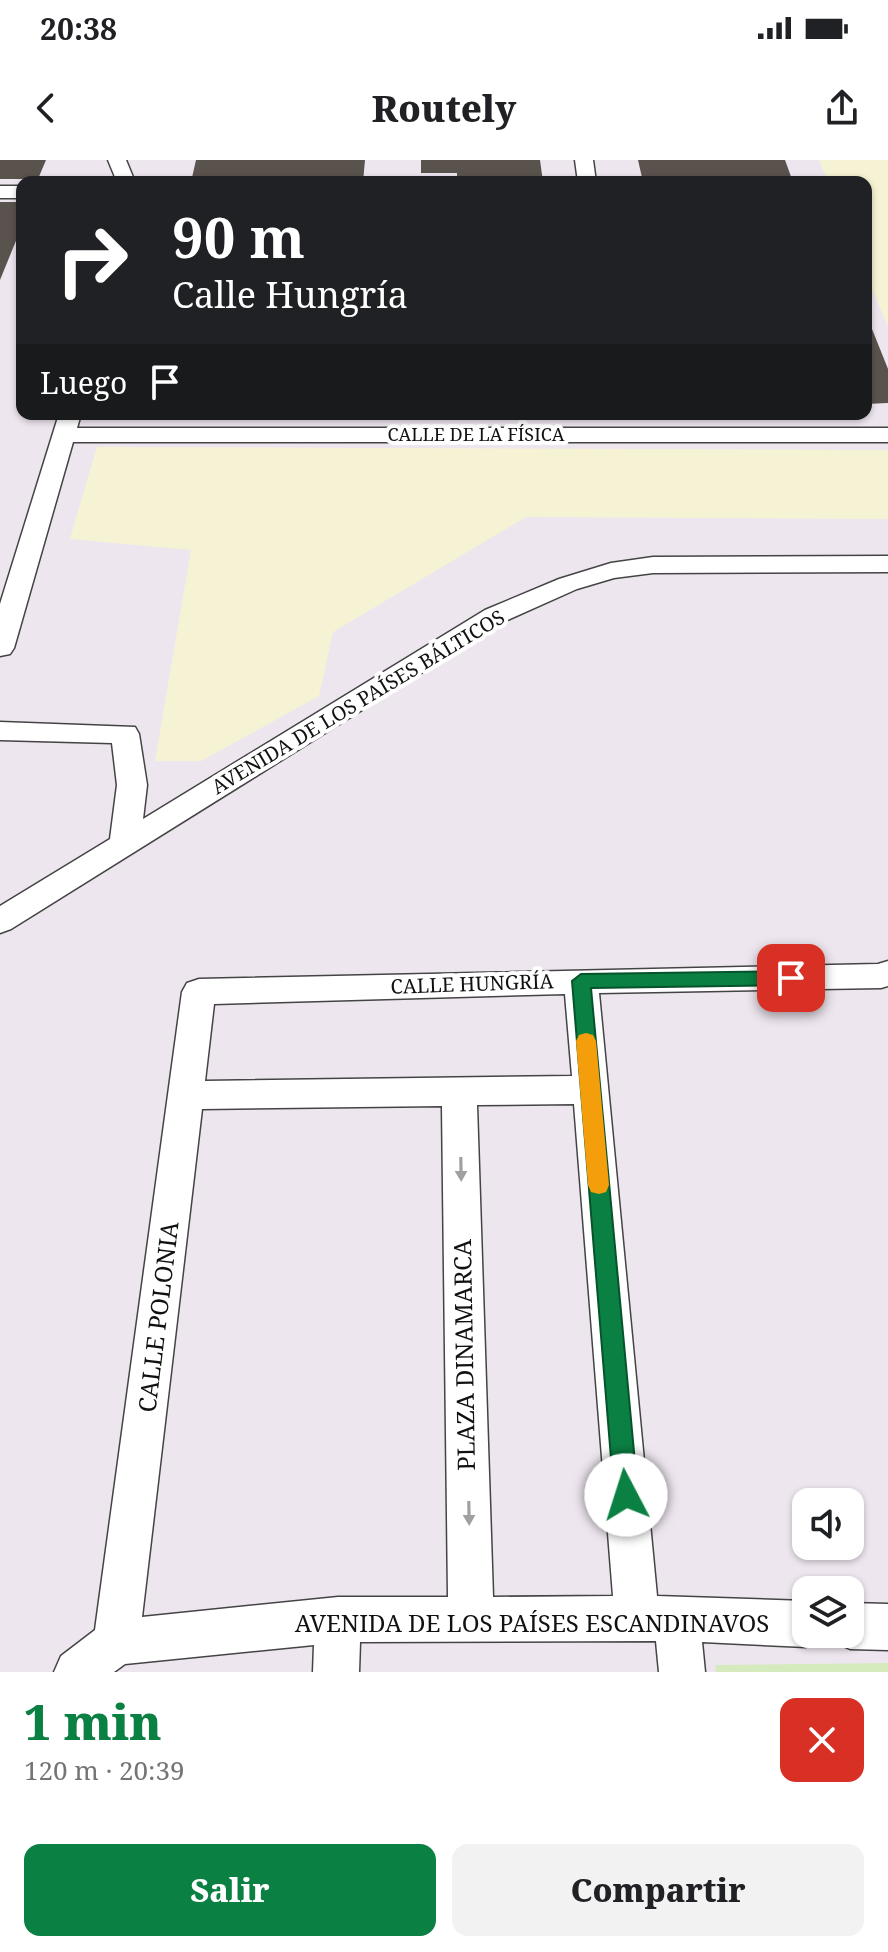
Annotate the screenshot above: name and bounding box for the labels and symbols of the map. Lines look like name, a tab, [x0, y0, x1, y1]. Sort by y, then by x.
street label: CALLE DE LA FÍSICA	[388, 422, 565, 446]
street label: AVENIDA DE LOS PAÍSES BÁLTICOS	[206, 603, 509, 800]
pin	[757, 944, 825, 1012]
street label: CALLE HUNGRÍA	[390, 967, 555, 1000]
one-way arrow	[455, 1157, 467, 1182]
street label: CALLE POLONIA	[129, 1220, 186, 1414]
street label: PLAZA DINAMARCA	[445, 1239, 482, 1471]
position arrow	[584, 1453, 668, 1537]
one-way arrow	[462, 1501, 475, 1526]
street label: AVENIDA DE LOS PAÍSES ESCANDINAVOS	[295, 1606, 769, 1639]

